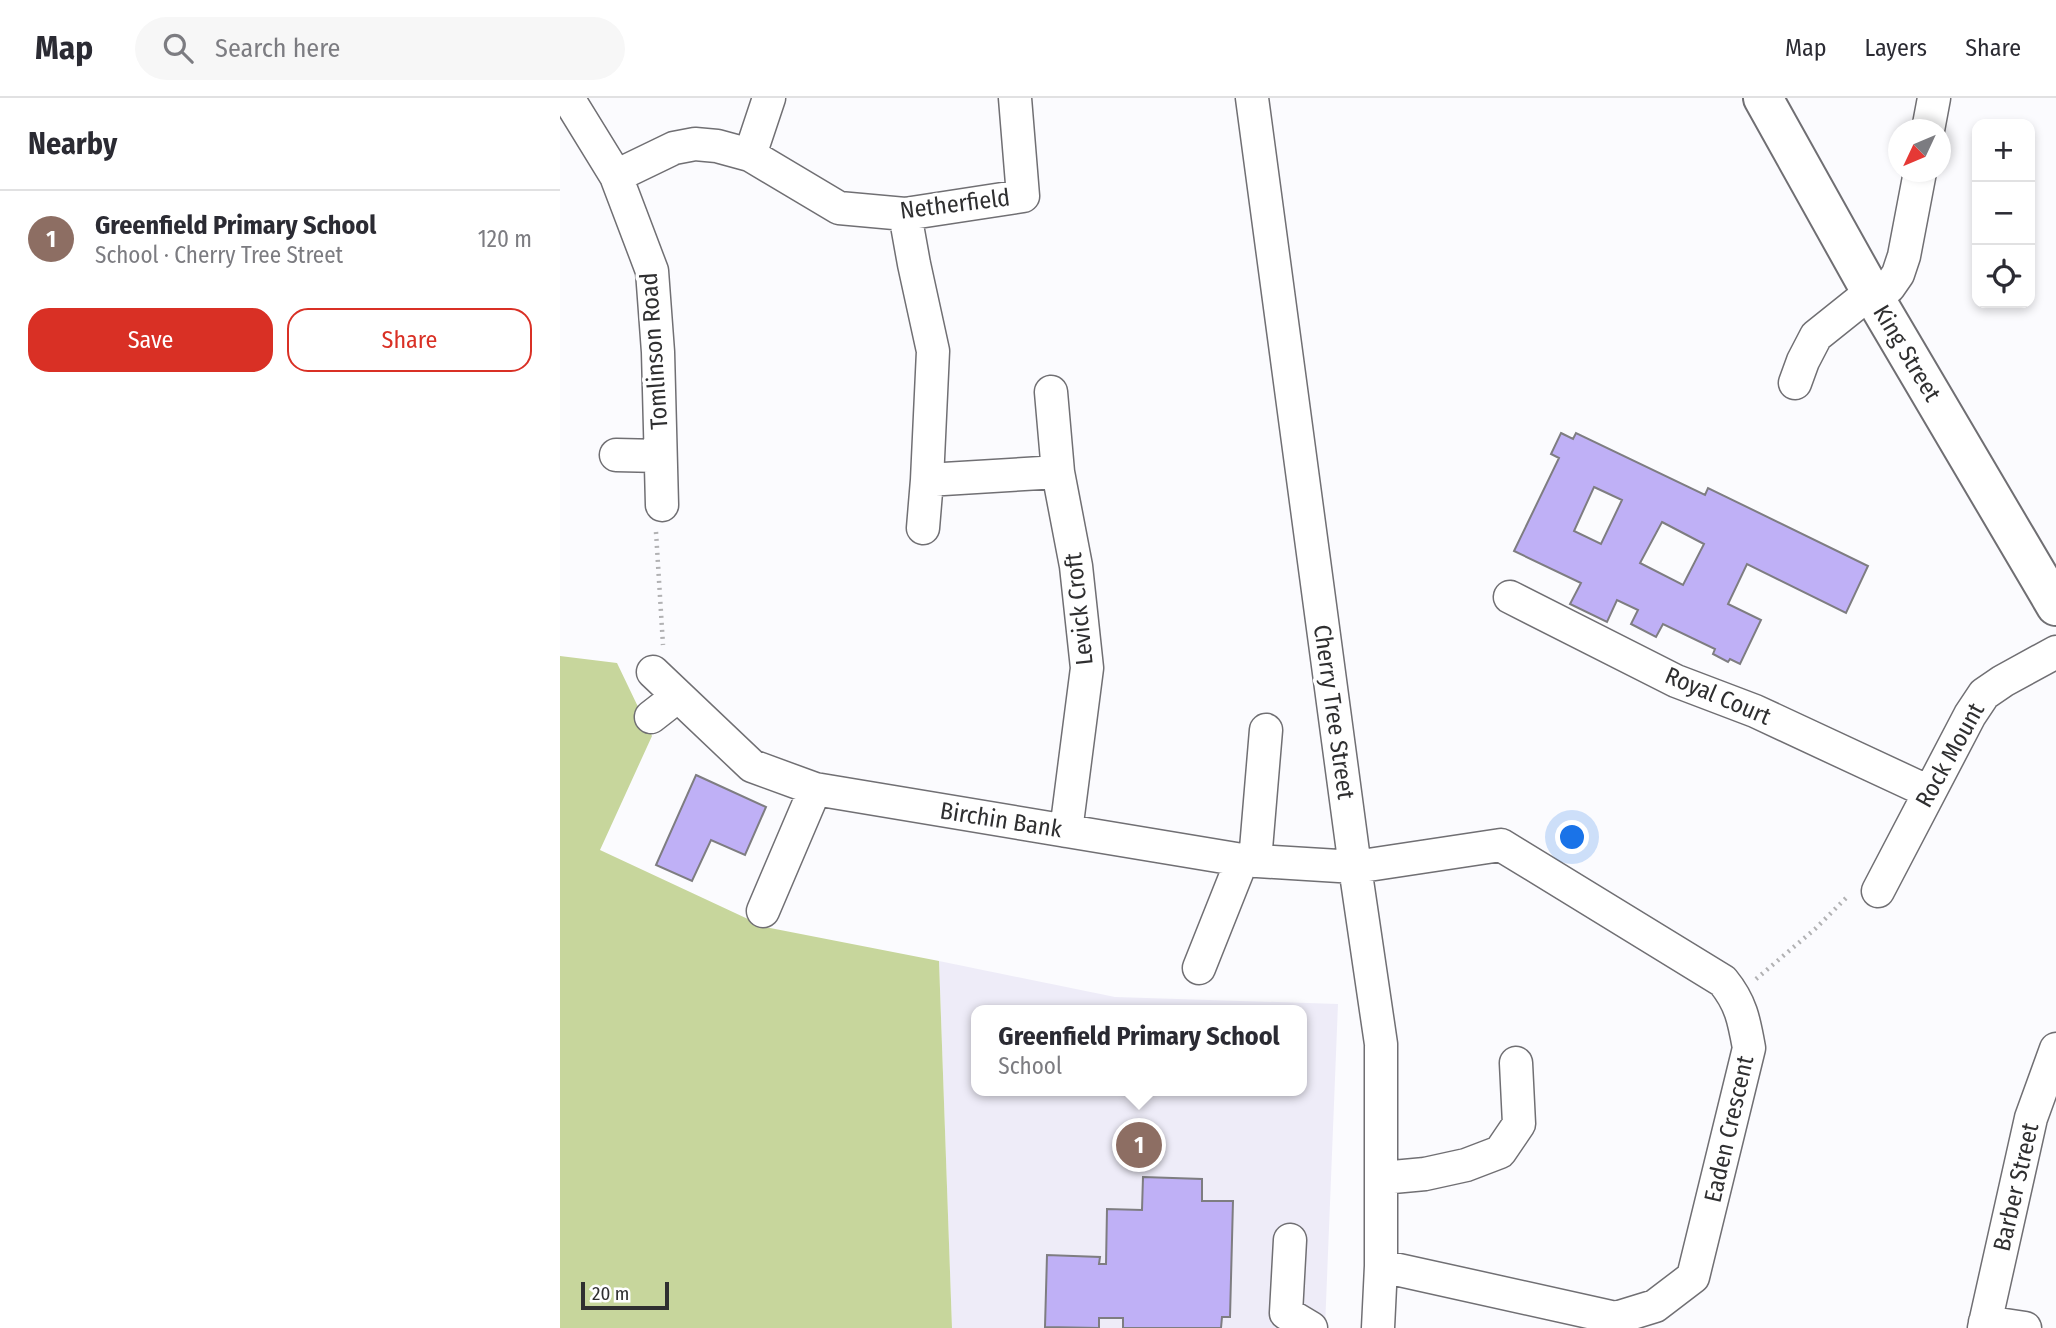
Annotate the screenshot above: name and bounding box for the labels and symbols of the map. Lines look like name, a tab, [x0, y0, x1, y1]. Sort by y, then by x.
north arrow	[1888, 119, 1951, 182]
street label: Netherfield	[898, 183, 1012, 225]
street label: Tomlinson Road	[635, 272, 673, 430]
street label: King Street	[1867, 300, 1947, 406]
street label: Levick Croft	[1059, 551, 1099, 667]
street label: Cherry Tree Street	[1308, 623, 1360, 801]
street label: Royal Court	[1661, 661, 1775, 731]
street label: Rock Mount	[1910, 698, 1990, 812]
street label: Birchin Bank	[938, 797, 1065, 844]
your location	[1555, 820, 1589, 854]
street label: Eaden Crescent	[1699, 1053, 1759, 1205]
pin: 1	[1116, 1119, 1162, 1171]
street label: Barber Street	[1988, 1120, 2044, 1254]
scale bar	[581, 1279, 668, 1311]

